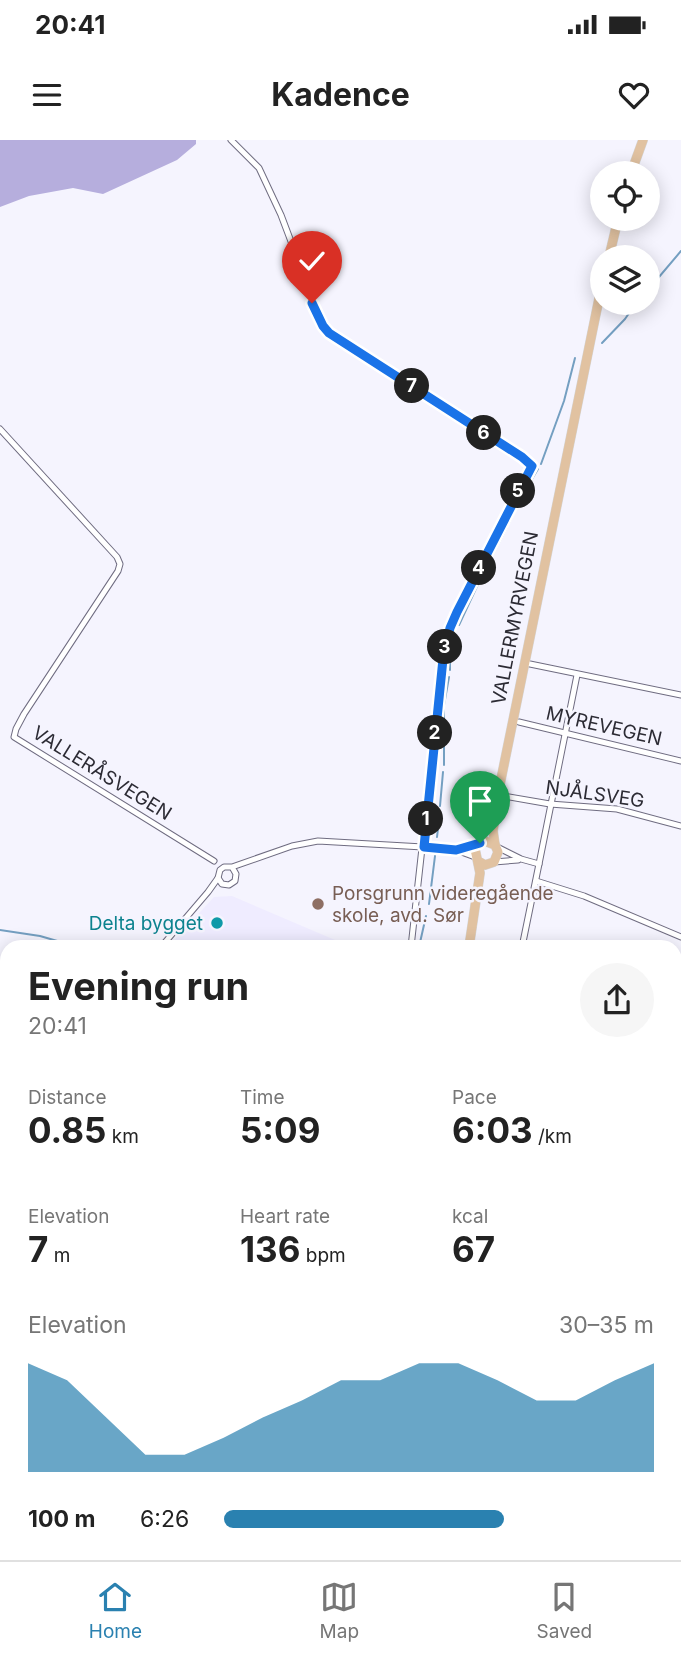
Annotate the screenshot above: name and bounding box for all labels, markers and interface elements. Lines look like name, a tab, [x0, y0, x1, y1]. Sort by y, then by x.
text: 20:41	[35, 9, 105, 40]
text: Kadence	[271, 75, 410, 114]
icon: menu	[28, 76, 66, 114]
icon: heart	[615, 76, 653, 114]
map controls	[590, 161, 660, 315]
button: locate	[590, 161, 660, 231]
pin	[282, 231, 342, 303]
icon: check	[293, 242, 331, 280]
button: layers	[590, 245, 660, 315]
pin: 7	[394, 369, 430, 404]
text: 7	[406, 374, 417, 397]
pin: 6	[466, 416, 502, 450]
text: 6	[477, 421, 490, 444]
pin: 5	[500, 474, 536, 508]
text: 5	[511, 479, 524, 502]
street label: VALLERMYRVEGEN	[487, 529, 543, 707]
pin: 4	[462, 550, 496, 586]
text: 4	[472, 556, 485, 579]
pin: 3	[428, 630, 462, 664]
text: 3	[438, 635, 451, 658]
street label: MYREVEGEN	[544, 702, 664, 750]
pin: 2	[418, 716, 452, 750]
street label: VALLERÅSVEGEN	[28, 719, 177, 825]
text: 2	[429, 721, 440, 744]
pin	[450, 771, 510, 843]
street label: NJÅLSVEG	[544, 774, 646, 812]
icon: arrive	[461, 782, 499, 820]
pin: 1	[408, 802, 444, 836]
text: 1	[421, 807, 430, 830]
place label: Porsgrunn videregående skole, avd. Sør	[332, 882, 554, 927]
marker: Porsgrunn videregående skole, avd. Sør	[310, 896, 326, 912]
place label: Delta bygget	[89, 912, 203, 935]
marker: Delta bygget	[209, 915, 225, 931]
text: Evening run	[28, 963, 249, 1009]
button: share	[580, 963, 654, 1037]
text: 20:41	[28, 1012, 87, 1040]
text: Distance	[28, 1086, 106, 1109]
text: Time	[240, 1086, 285, 1109]
text: Pace	[452, 1086, 497, 1109]
text: 0.85	[28, 1109, 106, 1151]
text: 5:09	[240, 1109, 320, 1151]
text: 6:03	[452, 1109, 533, 1151]
text: km	[106, 1125, 139, 1148]
text: /km	[533, 1125, 572, 1148]
text: Elevation	[28, 1205, 109, 1228]
text: Heart rate	[240, 1205, 330, 1228]
text: kcal	[452, 1205, 488, 1228]
text: 7	[28, 1228, 48, 1270]
text: 136	[240, 1228, 300, 1270]
text: 67	[452, 1228, 495, 1270]
text: m	[48, 1244, 70, 1267]
text: bpm	[300, 1244, 346, 1267]
text: Elevation	[28, 1311, 127, 1339]
text: 30–35 m	[559, 1311, 654, 1339]
text: 100 m	[28, 1505, 95, 1533]
text: 6:26	[140, 1505, 189, 1533]
tab: Home	[89, 1578, 142, 1643]
tab: Map	[320, 1578, 359, 1643]
tab: Saved	[537, 1578, 592, 1643]

